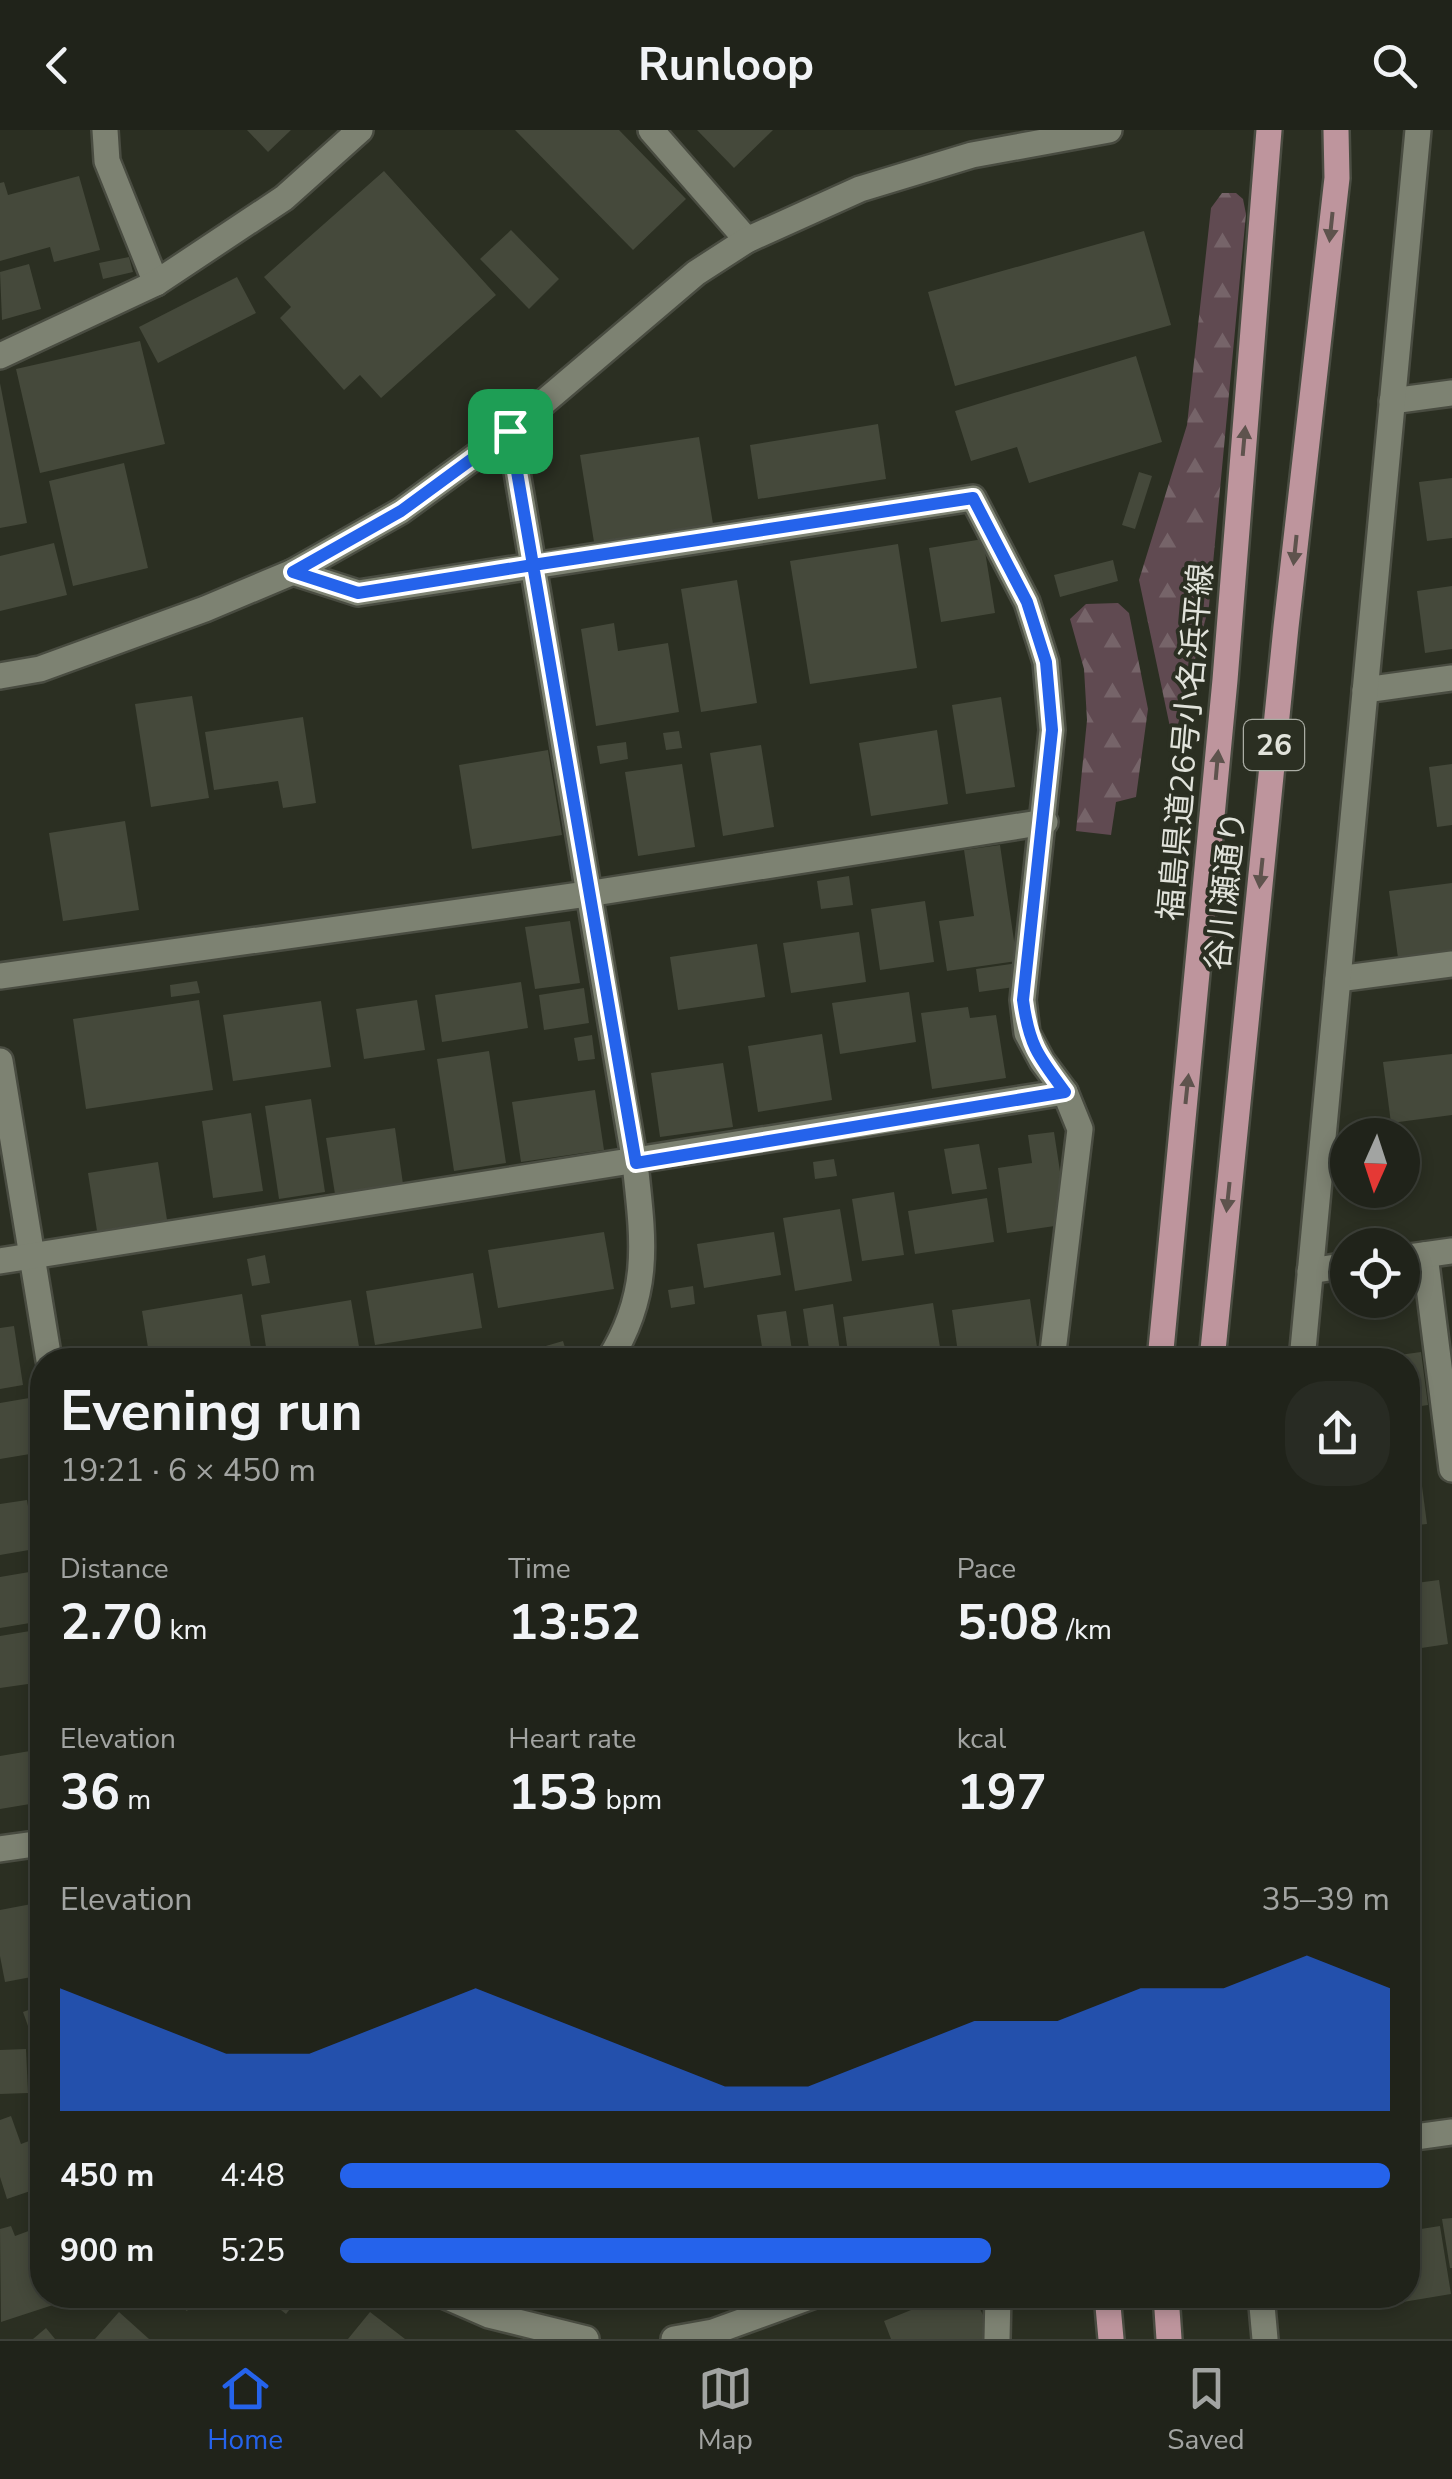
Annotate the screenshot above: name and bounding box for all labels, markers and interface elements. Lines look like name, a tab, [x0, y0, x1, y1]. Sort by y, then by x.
text: Runloop	[638, 35, 814, 96]
icon: back	[30, 38, 85, 93]
icon: search	[1367, 38, 1422, 93]
one-way arrow	[1323, 212, 1339, 244]
pin	[468, 389, 553, 474]
icon: arrive	[483, 404, 538, 459]
one-way arrow	[1237, 425, 1253, 457]
one-way arrow	[1287, 535, 1303, 566]
street label: 福島県道26号小名浜平線	[1149, 562, 1223, 922]
road number: 26	[1244, 720, 1304, 770]
one-way arrow	[1210, 749, 1226, 781]
street label: 谷川瀬通り	[1196, 809, 1256, 973]
one-way arrow	[1253, 858, 1269, 890]
one-way arrow	[1179, 1072, 1195, 1104]
north arrow	[1330, 1118, 1420, 1208]
map controls	[1330, 1118, 1420, 1318]
one-way arrow	[1220, 1181, 1236, 1213]
button: locate	[1330, 1228, 1420, 1318]
text: Evening run	[60, 1374, 363, 1449]
button: share	[1285, 1381, 1390, 1486]
text: 19:21 · 6 × 450 m	[60, 1449, 316, 1492]
text: Distance	[60, 1550, 169, 1588]
text: Time	[508, 1550, 571, 1588]
text: Pace	[957, 1550, 1016, 1588]
text: 2.70	[60, 1588, 162, 1657]
text: 13:52	[508, 1588, 641, 1657]
text: 5:08	[957, 1588, 1059, 1657]
text: km	[162, 1611, 208, 1649]
text: /km	[1059, 1611, 1112, 1649]
text: Elevation	[60, 1720, 176, 1758]
text: Heart rate	[508, 1720, 636, 1758]
text: kcal	[957, 1720, 1006, 1758]
text: 36	[60, 1758, 120, 1827]
text: 153	[508, 1758, 598, 1827]
text: 197	[957, 1758, 1047, 1827]
text: m	[120, 1781, 151, 1819]
text: bpm	[598, 1781, 662, 1819]
text: Elevation	[60, 1878, 193, 1921]
text: 35–39 m	[1262, 1878, 1390, 1921]
text: 450 m	[60, 2154, 154, 2197]
text: 4:48	[220, 2154, 285, 2197]
text: 900 m	[60, 2229, 154, 2272]
text: 5:25	[220, 2229, 285, 2272]
tab: Home	[207, 2361, 283, 2459]
tab: Map	[698, 2361, 753, 2459]
tab: Saved	[1167, 2361, 1245, 2459]

